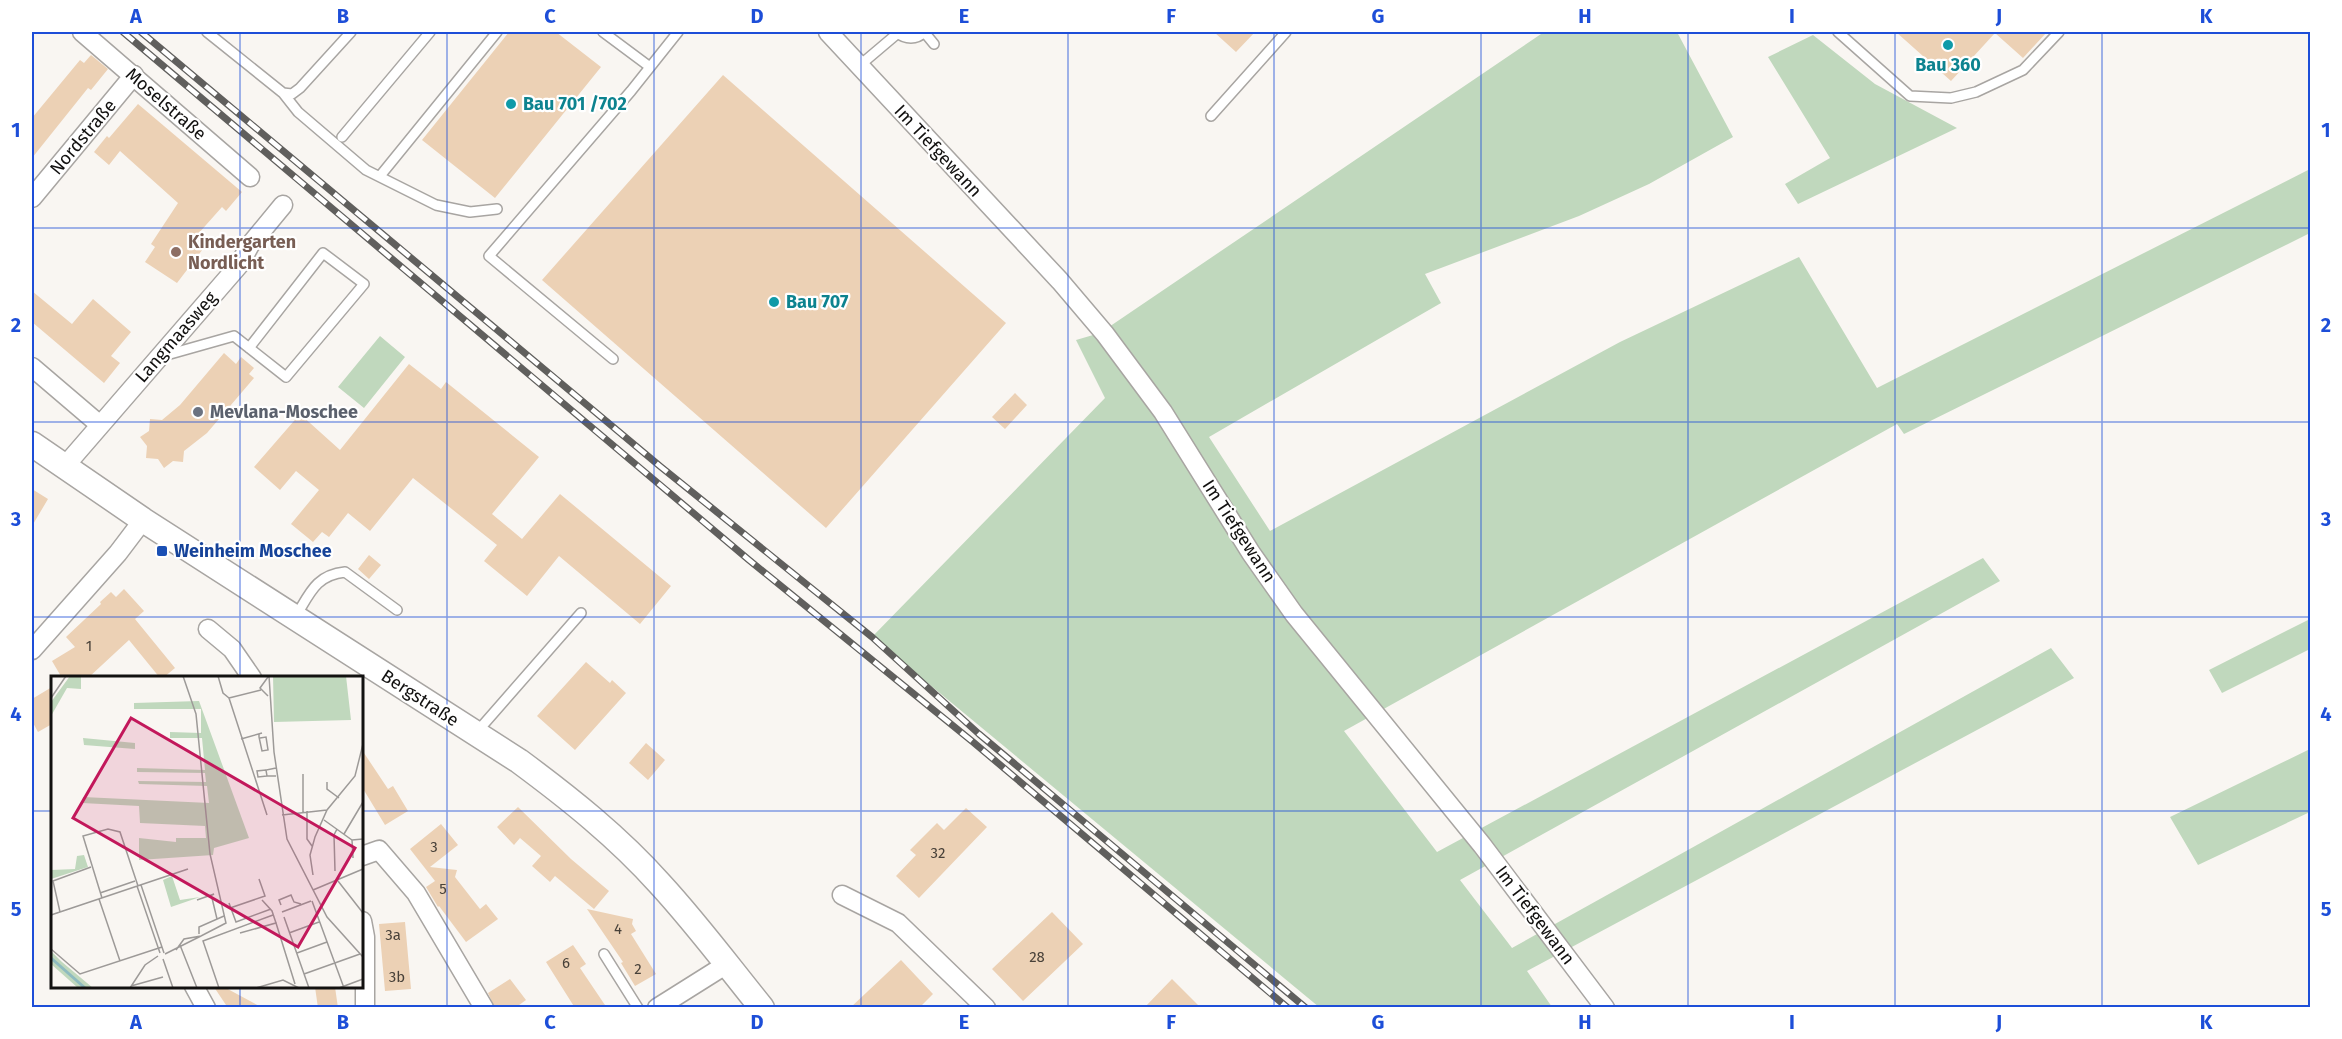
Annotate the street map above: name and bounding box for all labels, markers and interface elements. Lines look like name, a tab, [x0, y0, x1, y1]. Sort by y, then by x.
text: A	[129, 4, 143, 28]
text: B	[337, 4, 349, 28]
text: C	[544, 4, 556, 28]
text: D	[750, 4, 764, 28]
text: E	[959, 4, 969, 28]
text: F	[1166, 4, 1176, 28]
text: G	[1372, 4, 1384, 28]
text: H	[1578, 4, 1592, 28]
text: I	[1789, 4, 1795, 28]
text: J	[1995, 4, 2002, 28]
text: K	[2200, 4, 2213, 28]
marker: Bau 360	[1941, 38, 1955, 52]
place label: Bau 360	[1915, 54, 1981, 76]
street label: Moselstraße	[121, 63, 211, 145]
place label: Bau 701 /702	[523, 93, 627, 115]
street label: Nordstraße	[45, 95, 121, 179]
marker: Bau 701 /702	[504, 97, 518, 111]
street label: Im Tiefgewann	[890, 100, 986, 202]
text: 1	[11, 118, 21, 142]
text: 1	[2321, 118, 2331, 142]
place label: Kindergarten Nordlicht	[188, 231, 296, 274]
marker: Kindergarten Nordlicht	[169, 245, 183, 259]
street label: Langmaasweg	[130, 286, 222, 387]
place label: Bau 707	[786, 291, 849, 313]
marker: Bau 707	[767, 295, 781, 309]
text: 2	[11, 313, 21, 337]
text: 2	[2321, 313, 2331, 337]
place label: Mevlana-Moschee	[210, 401, 358, 423]
marker: Mevlana-Moschee	[191, 405, 205, 419]
street label: Im Tiefgewann	[1198, 475, 1280, 587]
text: 3	[10, 507, 21, 531]
text: 3	[2320, 507, 2331, 531]
place label: Weinheim Moschee	[174, 540, 332, 562]
marker: Weinheim Moschee	[155, 544, 169, 558]
house number: 1	[86, 637, 92, 655]
street label: Bergstraße	[377, 665, 463, 731]
inset map	[51, 676, 363, 988]
text: 4	[10, 702, 22, 726]
text: 4	[2320, 702, 2332, 726]
house number: 3	[430, 838, 438, 856]
house number: 32	[931, 844, 945, 862]
street label: Im Tiefgewann	[1491, 861, 1579, 969]
house number: 5	[439, 880, 447, 898]
text: 5	[11, 897, 22, 921]
text: 5	[2321, 897, 2332, 921]
house number: 4	[614, 920, 622, 938]
house number: 3a	[385, 926, 401, 944]
house number: 28	[1029, 948, 1045, 966]
house number: 6	[562, 954, 570, 972]
house number: 2	[634, 960, 642, 978]
house number: 3b	[389, 968, 405, 986]
text: A	[129, 1010, 143, 1034]
text: B	[337, 1010, 349, 1034]
text: C	[544, 1010, 556, 1034]
text: D	[750, 1010, 764, 1034]
text: E	[959, 1010, 969, 1034]
text: F	[1166, 1010, 1176, 1034]
text: G	[1372, 1010, 1384, 1034]
text: H	[1578, 1010, 1592, 1034]
text: I	[1789, 1010, 1795, 1034]
text: J	[1995, 1010, 2002, 1034]
text: K	[2200, 1010, 2213, 1034]

